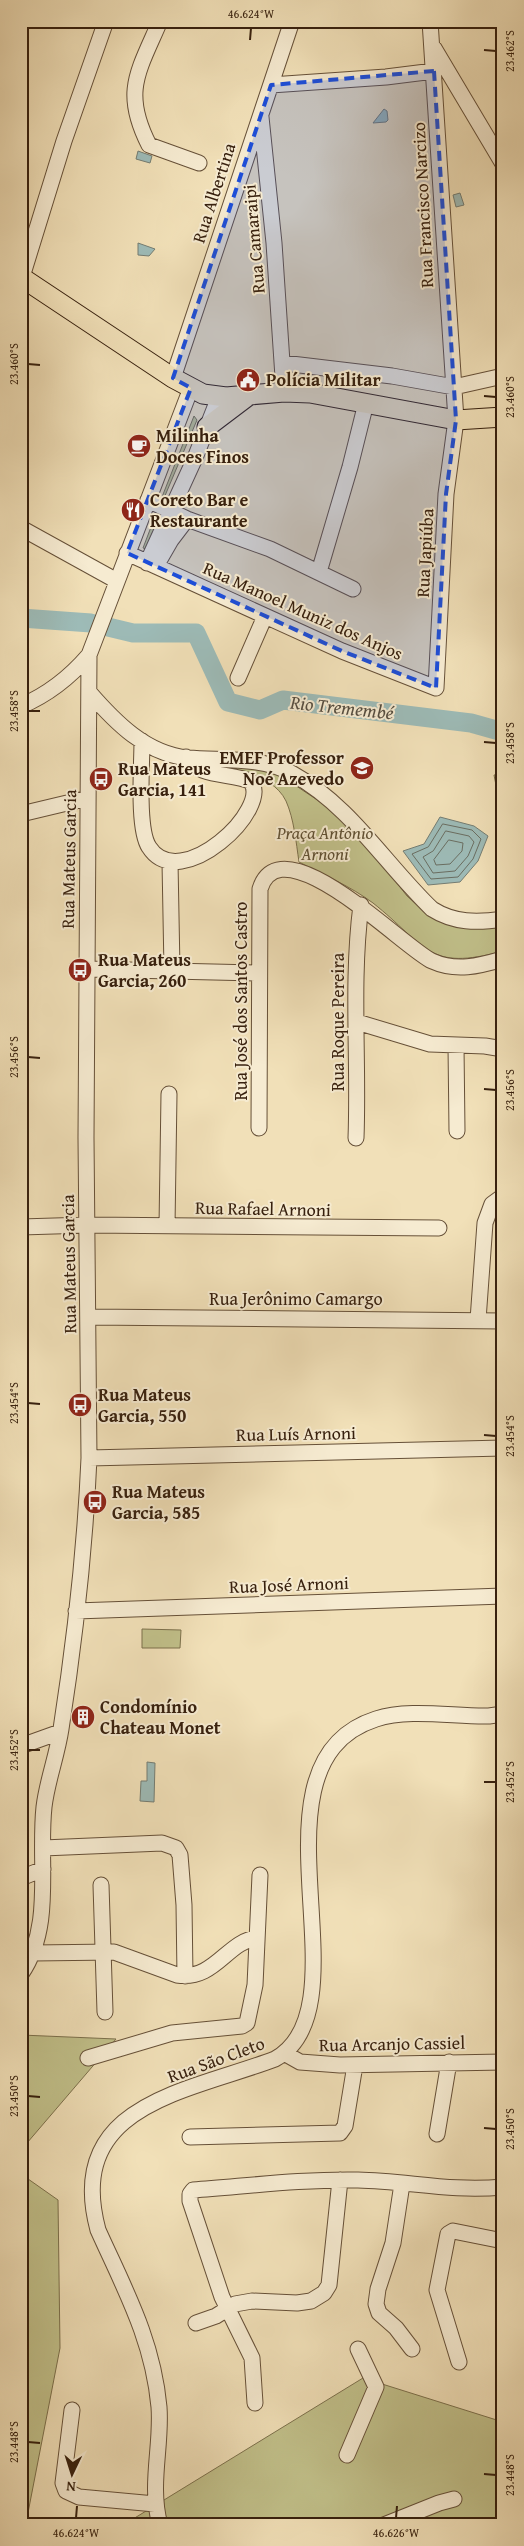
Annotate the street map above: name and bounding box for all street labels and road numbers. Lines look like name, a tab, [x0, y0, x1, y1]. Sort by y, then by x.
street label: Rua Francisco Narcizo	[405, 121, 440, 289]
street label: Rua Albertina	[185, 139, 243, 246]
street label: Rua Camaraipi	[235, 183, 272, 295]
street label: Rua Japiúba	[409, 507, 440, 598]
street label: Rua Manoel Muniz dos Anjos	[199, 554, 407, 667]
street label: Rua Mateus Garcia	[54, 789, 83, 929]
street label: Rua José dos Santos Castro	[227, 901, 254, 1101]
street label: Rua Roque Pereira	[324, 952, 351, 1091]
street label: Rua Mateus Garcia	[54, 1194, 83, 1334]
street label: Rua Rafael Arnoni	[195, 1194, 331, 1223]
street label: Rua Jerônimo Camargo	[209, 1285, 383, 1312]
street label: Rua Luís Arnoni	[236, 1419, 356, 1448]
street label: Rua José Arnoni	[229, 1569, 349, 1600]
street label: Rua São Cleto	[163, 2029, 268, 2090]
street label: Rua Arcanjo Cassiel	[319, 2029, 465, 2058]

